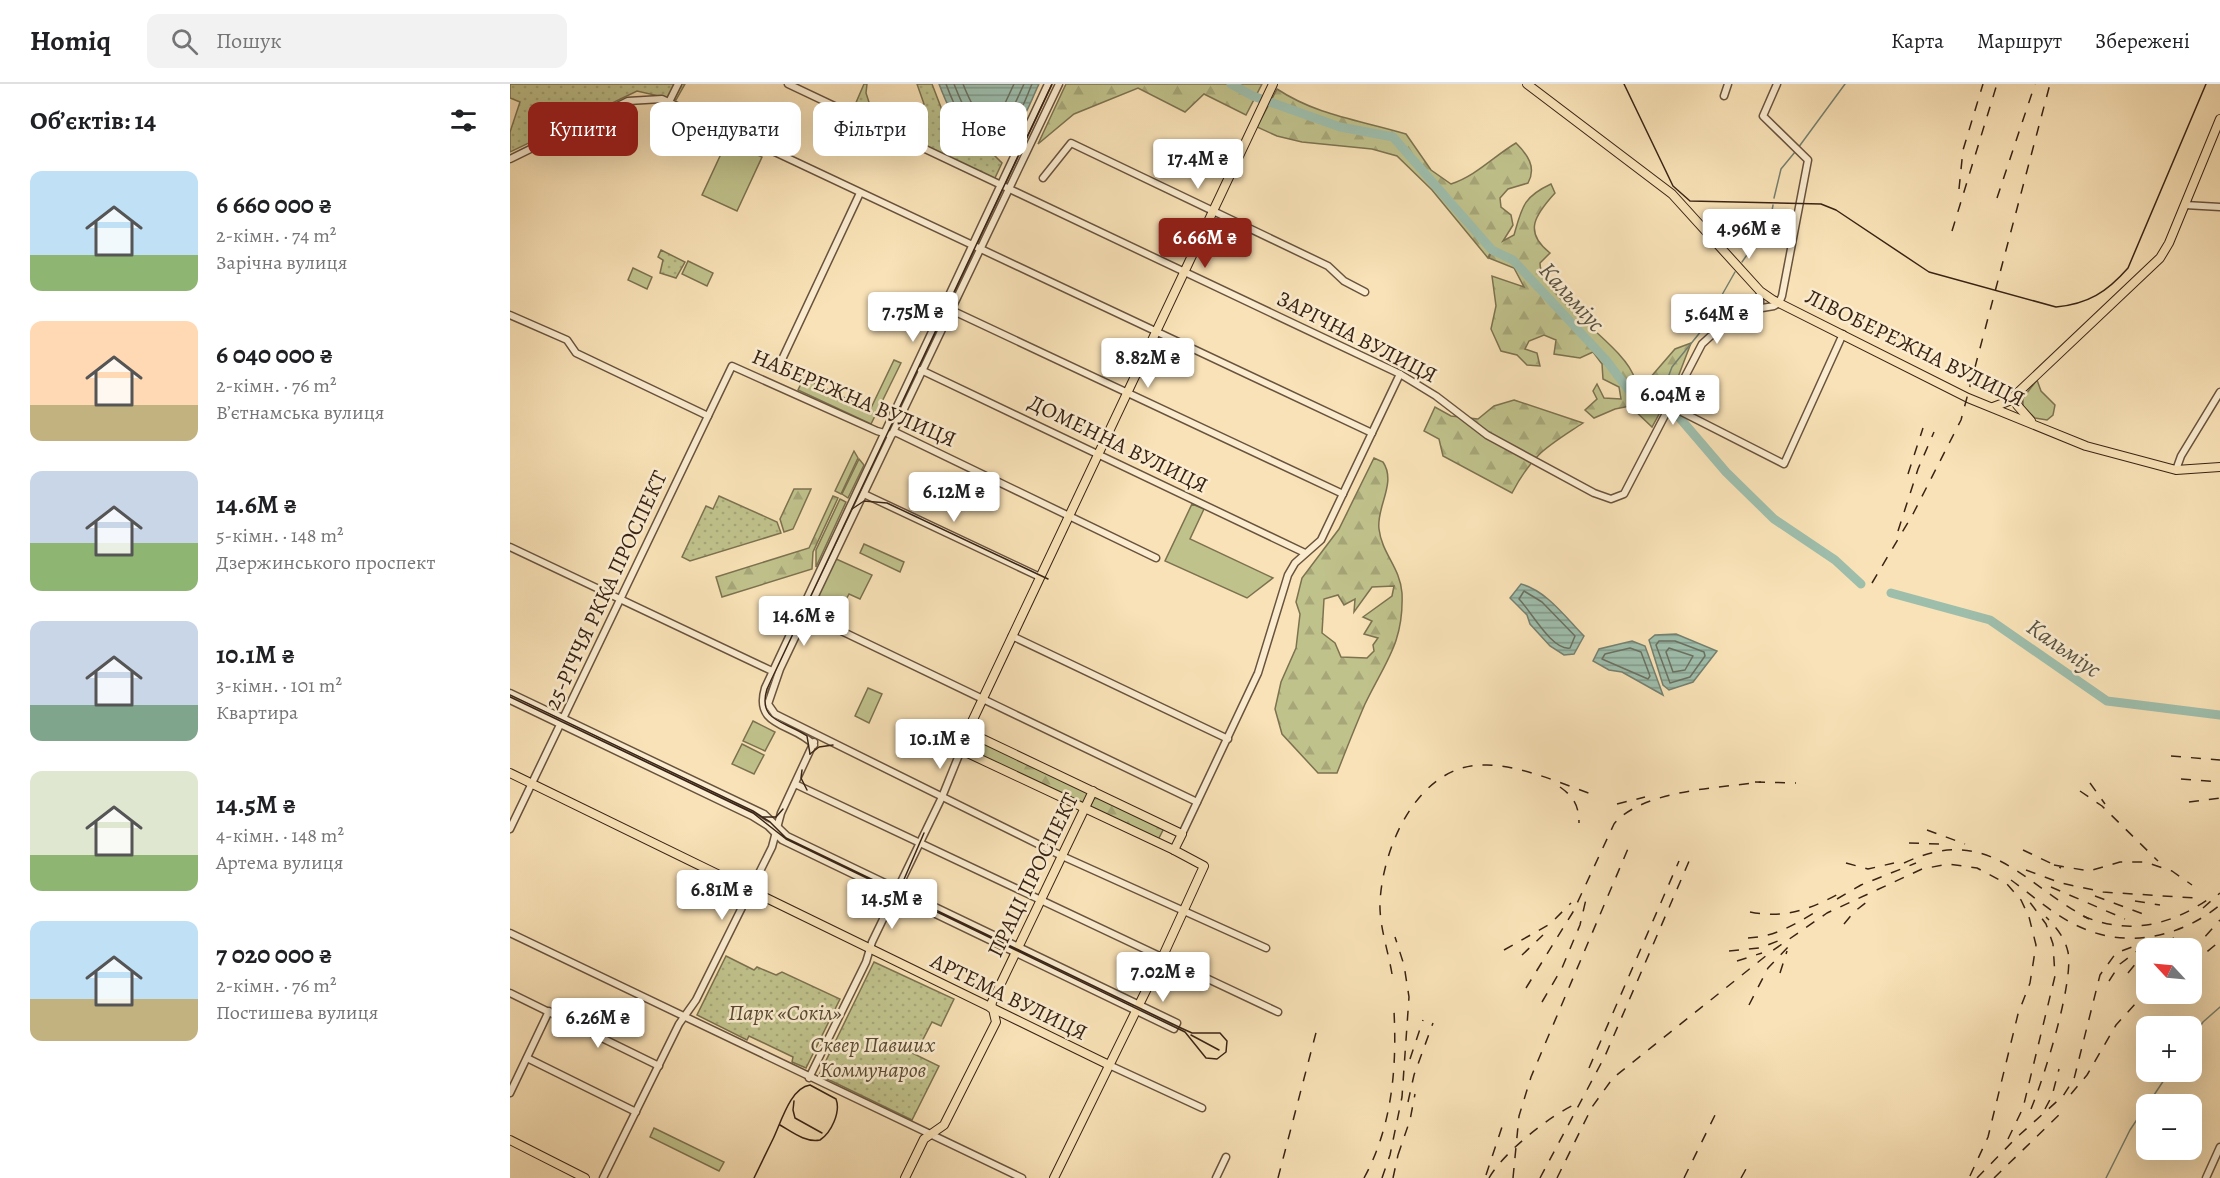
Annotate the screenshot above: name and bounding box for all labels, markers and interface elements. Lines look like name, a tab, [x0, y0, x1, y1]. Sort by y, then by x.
search box	[147, 14, 567, 68]
text: Homiq	[30, 22, 111, 60]
icon: search	[168, 25, 201, 58]
text: Пошук	[216, 26, 282, 56]
text: Карта	[1891, 27, 1944, 55]
text: Маршрут	[1977, 27, 2062, 55]
text: Збережені	[2095, 27, 2190, 55]
chip: Купити	[528, 102, 638, 156]
chip: Орендувати	[650, 102, 801, 156]
chip: Фільтри	[813, 102, 928, 156]
chip: Нове	[940, 102, 1027, 156]
text: Об’єктів: 14	[30, 103, 156, 138]
icon: filters	[447, 104, 480, 137]
pin: 17.4M ₴	[1143, 139, 1253, 190]
text: 17.4M ₴	[1167, 145, 1229, 172]
text: 6 660 000 ₴	[216, 187, 332, 222]
icon: home	[78, 195, 150, 267]
pin: 4.96M ₴	[1694, 209, 1804, 260]
text: 4.96M ₴	[1717, 215, 1781, 242]
pin: 6.66M ₴	[1150, 218, 1260, 269]
text: 2-кімн. · 74 m²	[216, 222, 336, 249]
text: 6.66M ₴	[1173, 224, 1237, 251]
text: Зарічна вулиця	[216, 249, 347, 276]
water label: Кальміус	[1532, 255, 1612, 339]
street label: ЛІВОБЕРЕЖНА ВУЛИЦЯ	[1800, 282, 2030, 414]
street label: ЗАРІЧНА ВУЛИЦЯ	[1272, 284, 1442, 390]
pin: 7.75M ₴	[858, 292, 968, 343]
pin: 5.64M ₴	[1662, 294, 1772, 345]
text: 7.75M ₴	[882, 298, 944, 325]
text: 5.64M ₴	[1685, 300, 1749, 327]
text: 6 040 000 ₴	[216, 337, 333, 372]
pin: 8.82M ₴	[1093, 338, 1203, 389]
street label: НАБЕРЕЖНА ВУЛИЦЯ	[747, 341, 961, 455]
text: 8.82M ₴	[1115, 344, 1181, 371]
icon: home	[78, 345, 150, 417]
text: 2-кімн. · 76 m²	[216, 372, 337, 399]
pin: 6.04M ₴	[1618, 375, 1728, 426]
text: 6.04M ₴	[1640, 381, 1706, 408]
street label: ДОМЕННА ВУЛИЦЯ	[1023, 388, 1213, 500]
text: В’єтнамська вулиця	[216, 399, 385, 426]
street label: 25-РІЧЧЯ РККА ПРОСПЕКТ	[537, 466, 675, 714]
pin: 6.12M ₴	[899, 472, 1009, 523]
text: 6.12M ₴	[923, 478, 985, 505]
text: 14.6M ₴	[216, 487, 297, 522]
icon: home	[78, 495, 150, 567]
text: 5-кімн. · 148 m²	[216, 522, 344, 549]
text: Дзержинського проспект	[216, 549, 435, 576]
pin: 14.6M ₴	[749, 596, 859, 647]
text: 14.6M ₴	[773, 602, 835, 629]
water label: Кальміус	[2020, 611, 2108, 686]
text: 10.1M ₴	[216, 637, 295, 672]
icon: home	[78, 645, 150, 717]
text: 3-кімн. · 101 m²	[216, 672, 342, 699]
text: Квартира	[216, 699, 298, 726]
pin: 10.1M ₴	[885, 719, 995, 770]
text: 10.1M ₴	[910, 725, 970, 752]
text: 14.5M ₴	[216, 787, 296, 822]
street label: ПРАЦІ ПРОСПЕКТ	[980, 788, 1086, 962]
icon: home	[78, 795, 150, 867]
text: 4-кімн. · 148 m²	[216, 822, 344, 849]
text: Артема вулиця	[216, 849, 343, 876]
pin: 6.81M ₴	[667, 870, 777, 921]
text: 6.81M ₴	[691, 876, 753, 903]
pin: 14.5M ₴	[837, 879, 947, 930]
text: 14.5M ₴	[861, 885, 923, 912]
text: 7 020 000 ₴	[216, 937, 333, 972]
north arrow	[2136, 938, 2202, 1004]
map controls	[2136, 938, 2202, 1160]
icon: home	[78, 945, 150, 1017]
street label: АРТЕМА ВУЛИЦЯ	[925, 946, 1092, 1048]
pin: 7.02M ₴	[1108, 952, 1218, 1003]
text: 7.02M ₴	[1131, 958, 1195, 985]
text: 2-кімн. · 76 m²	[216, 972, 337, 999]
pin: 6.26M ₴	[543, 998, 653, 1049]
park label: Парк «Сокіл»	[728, 998, 842, 1028]
text: Постишева вулиця	[216, 999, 378, 1026]
text: 6.26M ₴	[566, 1004, 630, 1031]
button: +	[2136, 1016, 2202, 1082]
park label: Сквер Павших Коммунаров	[811, 1030, 936, 1085]
button: −	[2136, 1094, 2202, 1160]

